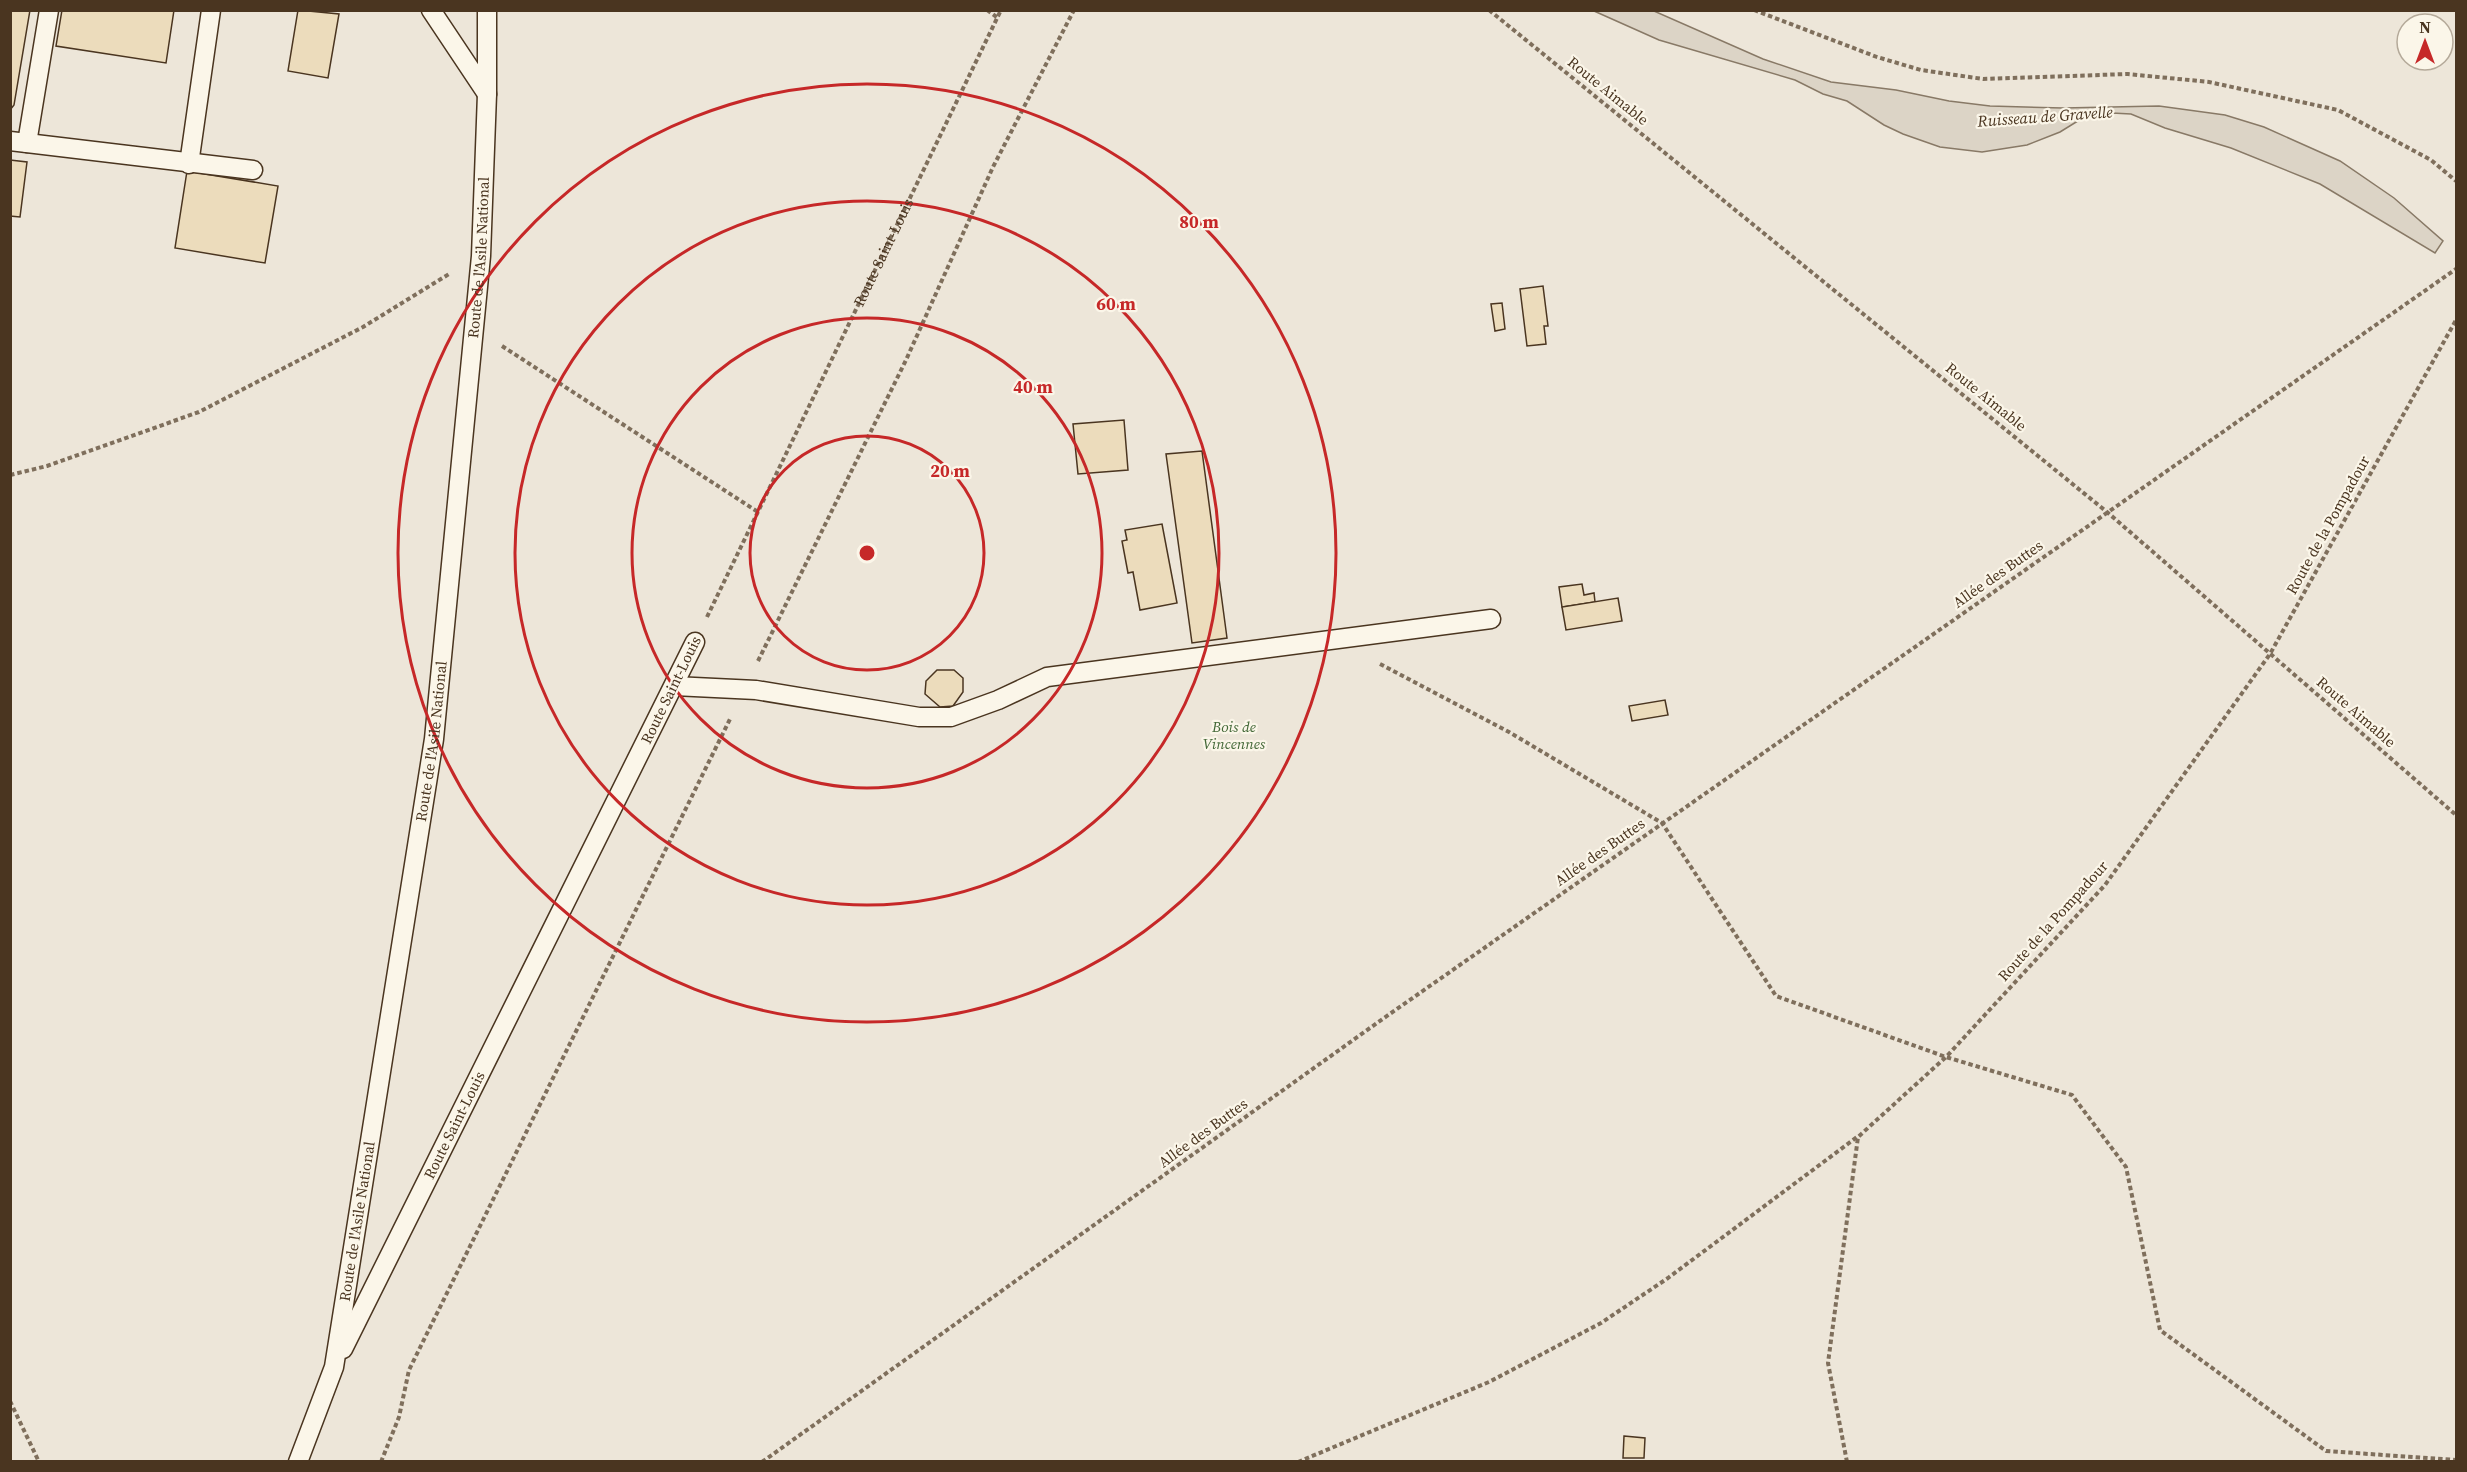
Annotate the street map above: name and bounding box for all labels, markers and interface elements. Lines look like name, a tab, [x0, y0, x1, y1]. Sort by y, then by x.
north arrow	[2395, 12, 2455, 72]
text: N	[2419, 16, 2431, 38]
street label: Route Aimable	[1563, 51, 1654, 130]
water label: Ruisseau de Gravelle	[1976, 100, 2114, 132]
street label: Route de l'Asile National	[462, 176, 494, 339]
street label: Route Saint-Louis	[848, 195, 918, 310]
text: 80 m	[1179, 209, 1219, 234]
text: 60 m	[1096, 291, 1136, 316]
street label: Route Aimable	[1941, 357, 2032, 436]
text: 40 m	[1013, 374, 1053, 399]
street label: Route de la Pompadour	[2281, 451, 2375, 598]
text: 20 m	[930, 458, 970, 483]
street label: Allée des Buttes	[1948, 535, 2047, 613]
centre of rings	[857, 543, 877, 563]
street label: Route Saint-Louis	[635, 632, 706, 747]
street label: Route de l'Asile National	[410, 659, 452, 823]
street label: Route Aimable	[2312, 671, 2401, 752]
park label: Bois de Vincennes	[1203, 716, 1266, 754]
street label: Allée des Buttes	[1550, 813, 1649, 891]
street label: Route de la Pompadour	[1993, 855, 2113, 986]
street label: Route Saint-Louis	[418, 1068, 490, 1182]
street label: Allée des Buttes	[1154, 1093, 1252, 1172]
street label: Route de l'Asile National	[334, 1139, 380, 1303]

